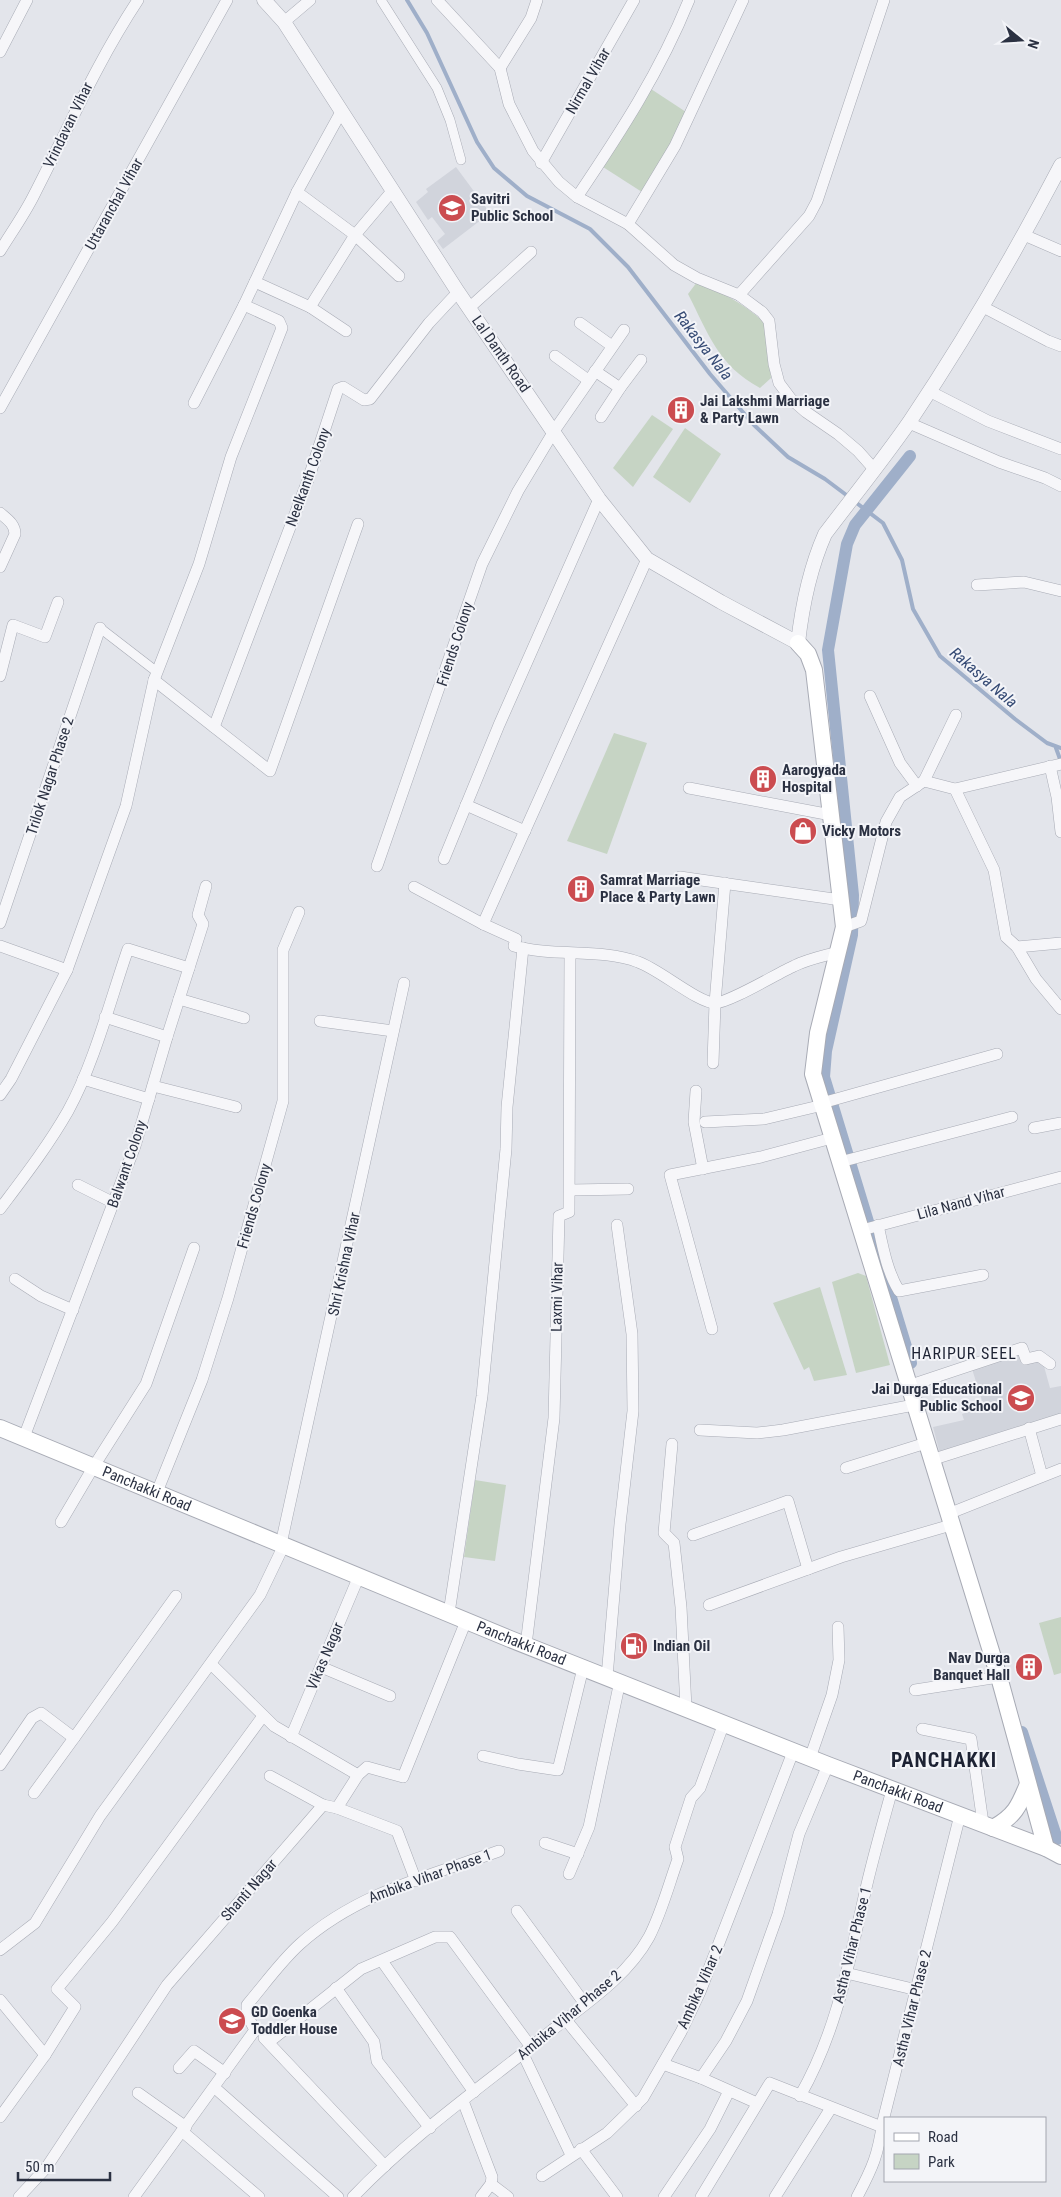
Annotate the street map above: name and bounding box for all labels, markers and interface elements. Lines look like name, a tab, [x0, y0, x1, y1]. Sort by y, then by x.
north arrow	[996, 15, 1046, 65]
text: N	[1024, 37, 1042, 51]
street label: Nirmal Vihar	[562, 44, 614, 117]
street label: Vrindavan Vihar	[40, 79, 97, 171]
street label: Uttaranchal Vihar	[81, 155, 147, 253]
place label: Savitri Public School	[471, 190, 553, 225]
school or university icon: Savitri Public School	[437, 193, 467, 223]
water label: Rakasya Nala	[671, 307, 737, 384]
street label: Lal Danth Road	[468, 312, 534, 396]
place label: Jai Lakshmi Marriage & Party Lawn	[700, 392, 830, 427]
building icon: Jai Lakshmi Marriage & Party Lawn	[666, 395, 696, 425]
street label: Neelkanth Colony	[282, 425, 334, 529]
street label: Friends Colony	[433, 600, 477, 688]
water label: Rakasya Nala	[946, 643, 1021, 712]
street label: Trilok Nagar Phase 2	[22, 715, 78, 837]
place label: Aarogyada Hospital	[782, 761, 846, 796]
building icon: Aarogyada Hospital	[748, 764, 778, 794]
shop icon: Vicky Motors	[788, 816, 818, 846]
place label: Vicky Motors	[822, 822, 901, 840]
place label: Samrat Marriage Place & Party Lawn	[600, 871, 716, 906]
building icon: Samrat Marriage Place & Party Lawn	[566, 874, 596, 904]
street label: Balwant Colony	[104, 1118, 150, 1210]
street label: Friends Colony	[233, 1161, 275, 1251]
street label: Lila Nand Vihar	[915, 1183, 1007, 1223]
street label: Shri Krishna Vihar	[324, 1210, 364, 1317]
street label: Laxmi Vihar	[547, 1261, 567, 1332]
district label: HARIPUR SEEL	[911, 1344, 1017, 1363]
place label: Jai Durga Educational Public School	[872, 1380, 1002, 1415]
school or university icon: Jai Durga Educational Public School	[1006, 1383, 1036, 1413]
street label: Panchakki Road	[100, 1462, 194, 1515]
street label: Panchakki Road	[474, 1617, 569, 1669]
street label: Vikas Nagar	[303, 1619, 347, 1693]
fuel station icon: Indian Oil	[619, 1631, 649, 1661]
place label: Indian Oil	[653, 1637, 710, 1655]
place label: Nav Durga Banquet Hall	[933, 1649, 1010, 1684]
building icon: Nav Durga Banquet Hall	[1014, 1652, 1044, 1682]
district label: PANCHAKKI	[891, 1748, 997, 1772]
street label: Panchakki Road	[851, 1766, 946, 1817]
street label: Ambika Vihar Phase 1	[366, 1845, 494, 1907]
street label: Shanti Nagar	[217, 1855, 281, 1925]
street label: Astha Vihar Phase 1	[829, 1885, 875, 2005]
street label: Ambika Vihar 2	[674, 1942, 726, 2032]
street label: Astha Vihar Phase 2	[889, 1948, 935, 2068]
street label: Ambika Vihar Phase 2	[513, 1966, 625, 2064]
place label: GD Goenka Toddler House	[251, 2003, 337, 2038]
school or university icon: GD Goenka Toddler House	[217, 2006, 247, 2036]
legend	[884, 2117, 1046, 2182]
text: Road	[928, 2128, 958, 2146]
scale bar	[18, 2150, 110, 2182]
text: Park	[928, 2153, 955, 2171]
text: 50 m	[25, 2158, 55, 2176]

